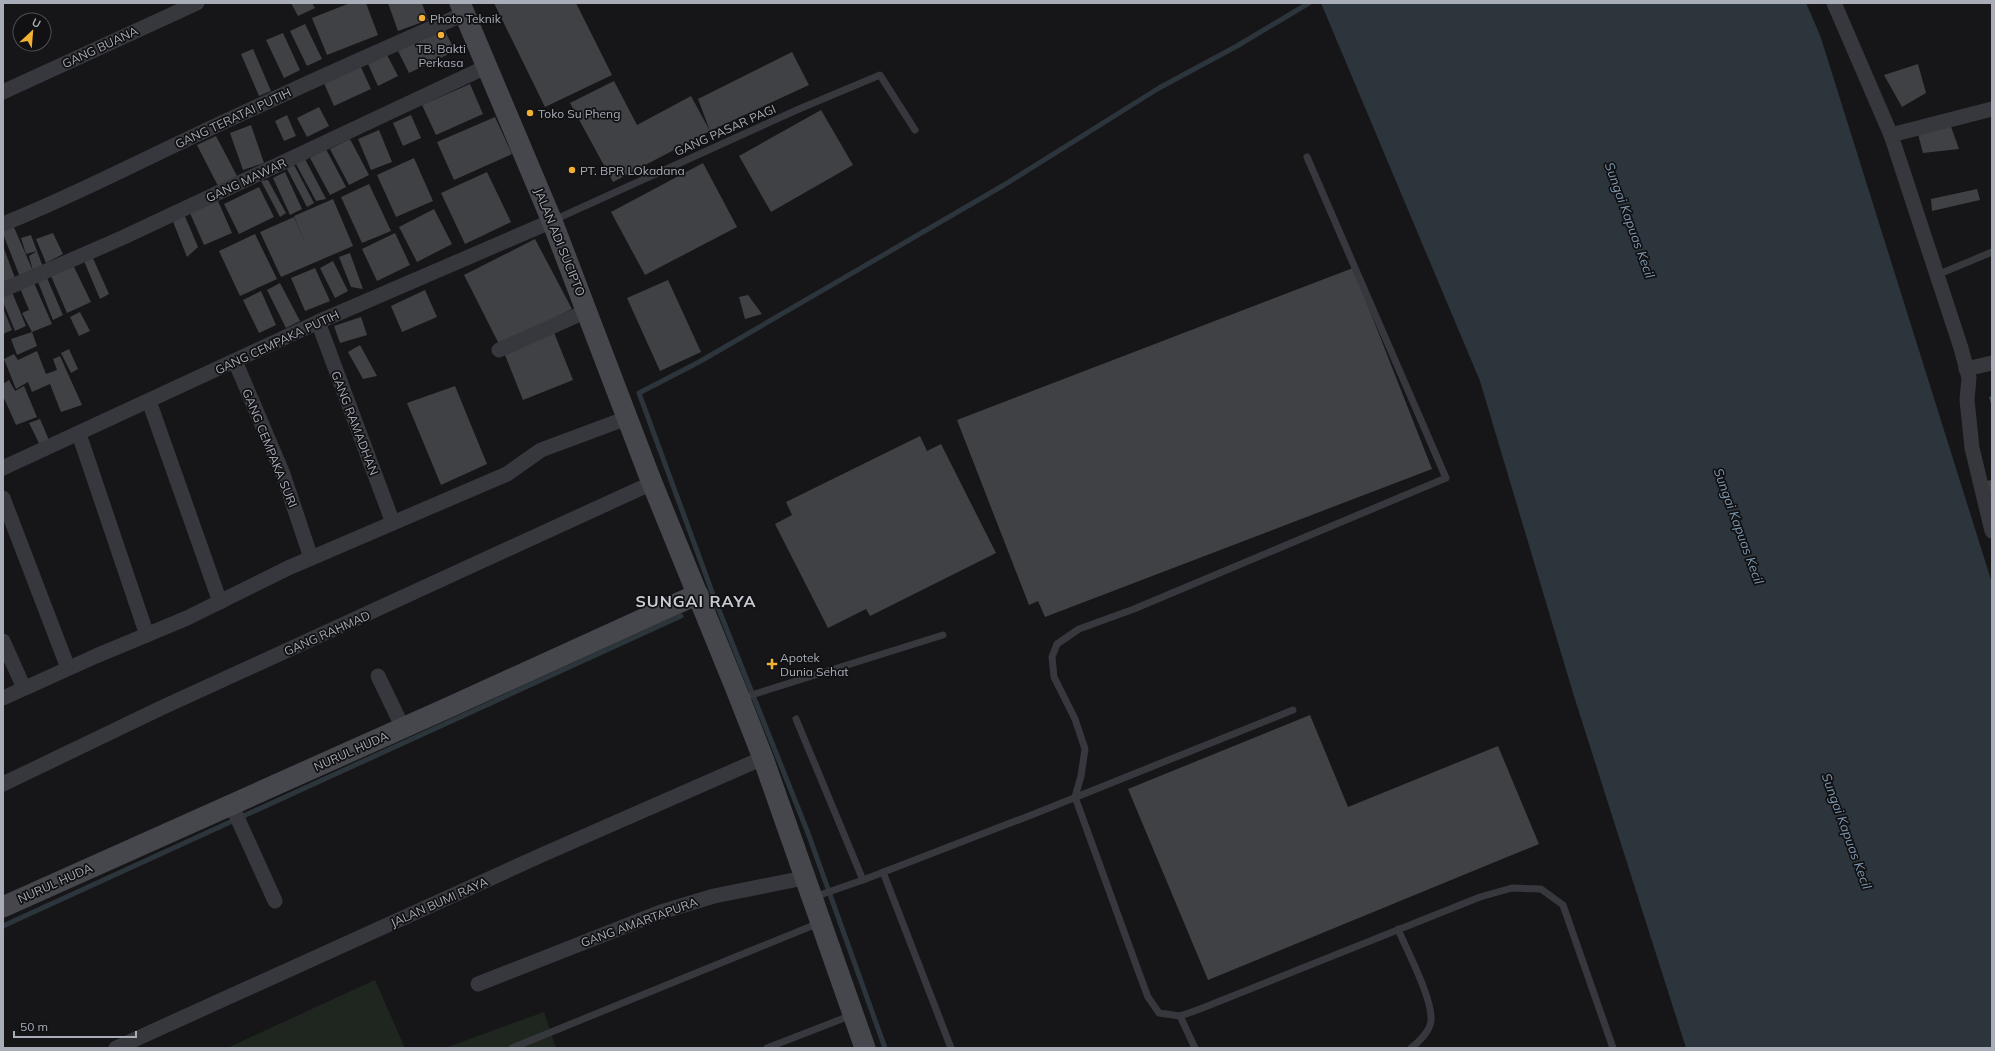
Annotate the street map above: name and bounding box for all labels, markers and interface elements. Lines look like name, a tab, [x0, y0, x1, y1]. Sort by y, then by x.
place label: Photo Teknik	[430, 11, 502, 26]
north arrow	[12, 12, 52, 52]
marker: Photo Teknik	[417, 13, 427, 23]
text: U	[30, 15, 43, 31]
street label: GANG BUANA	[60, 23, 140, 71]
marker: TB. Bakti Perkasa	[436, 30, 446, 40]
place label: TB. Bakti Perkasa	[416, 41, 466, 70]
street label: GANG TERATAI PUTIH	[173, 85, 293, 151]
street label: GANG PASAR PAGI	[672, 101, 778, 159]
place label: Toko Su Pheng	[538, 106, 620, 121]
marker: Toko Su Pheng	[525, 108, 535, 118]
street label: GANG MAWAR	[204, 155, 288, 205]
water label: Sungai Kapuas Kecil	[1602, 160, 1659, 281]
place label: PT. BPR LOkadana	[580, 163, 685, 178]
marker: PT. BPR LOkadana	[567, 165, 577, 175]
street label: JALAN ADI SUCIPTO	[531, 186, 589, 298]
street label: GANG CEMPAKA PUTIH	[213, 307, 341, 377]
street label: GANG RAMADHAN	[328, 369, 382, 477]
street label: GANG CEMPAKA SURI	[239, 386, 301, 510]
water label: Sungai Kapuas Kecil	[1711, 466, 1768, 587]
district label: SUNGAI RAYA	[635, 591, 757, 611]
street label: GANG RAHMAD	[282, 607, 372, 659]
place label: Apotek Dunia Sehat	[780, 650, 849, 679]
marker: Apotek Dunia Sehat	[767, 659, 777, 669]
street label: NURUL HUDA	[311, 728, 391, 774]
water label: Sungai Kapuas Kecil	[1819, 771, 1876, 892]
street label: NURUL HUDA	[15, 860, 95, 906]
street label: JALAN BUMI RAYA	[388, 874, 490, 930]
street label: GANG AMARTAPURA	[579, 894, 700, 950]
scale bar	[14, 1013, 136, 1039]
text: 50 m	[20, 1019, 48, 1034]

